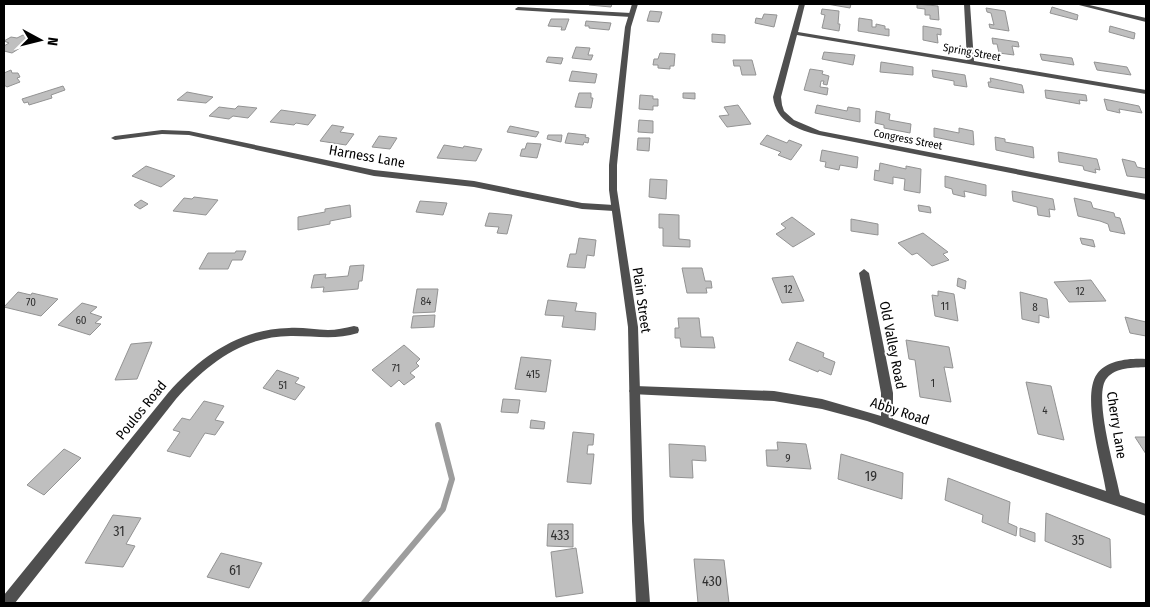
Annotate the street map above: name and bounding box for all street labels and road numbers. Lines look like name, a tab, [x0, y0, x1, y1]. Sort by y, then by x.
street label: Spring Street	[942, 41, 1002, 64]
street label: Congress Street	[872, 126, 944, 153]
street label: Harness Lane	[328, 141, 406, 172]
street label: Plain Street	[628, 266, 655, 334]
street label: Old Valley Road	[876, 300, 909, 391]
street label: Poulos Road	[112, 377, 170, 443]
street label: Cherry Lane	[1103, 390, 1130, 460]
street label: Abby Road	[868, 394, 931, 429]

